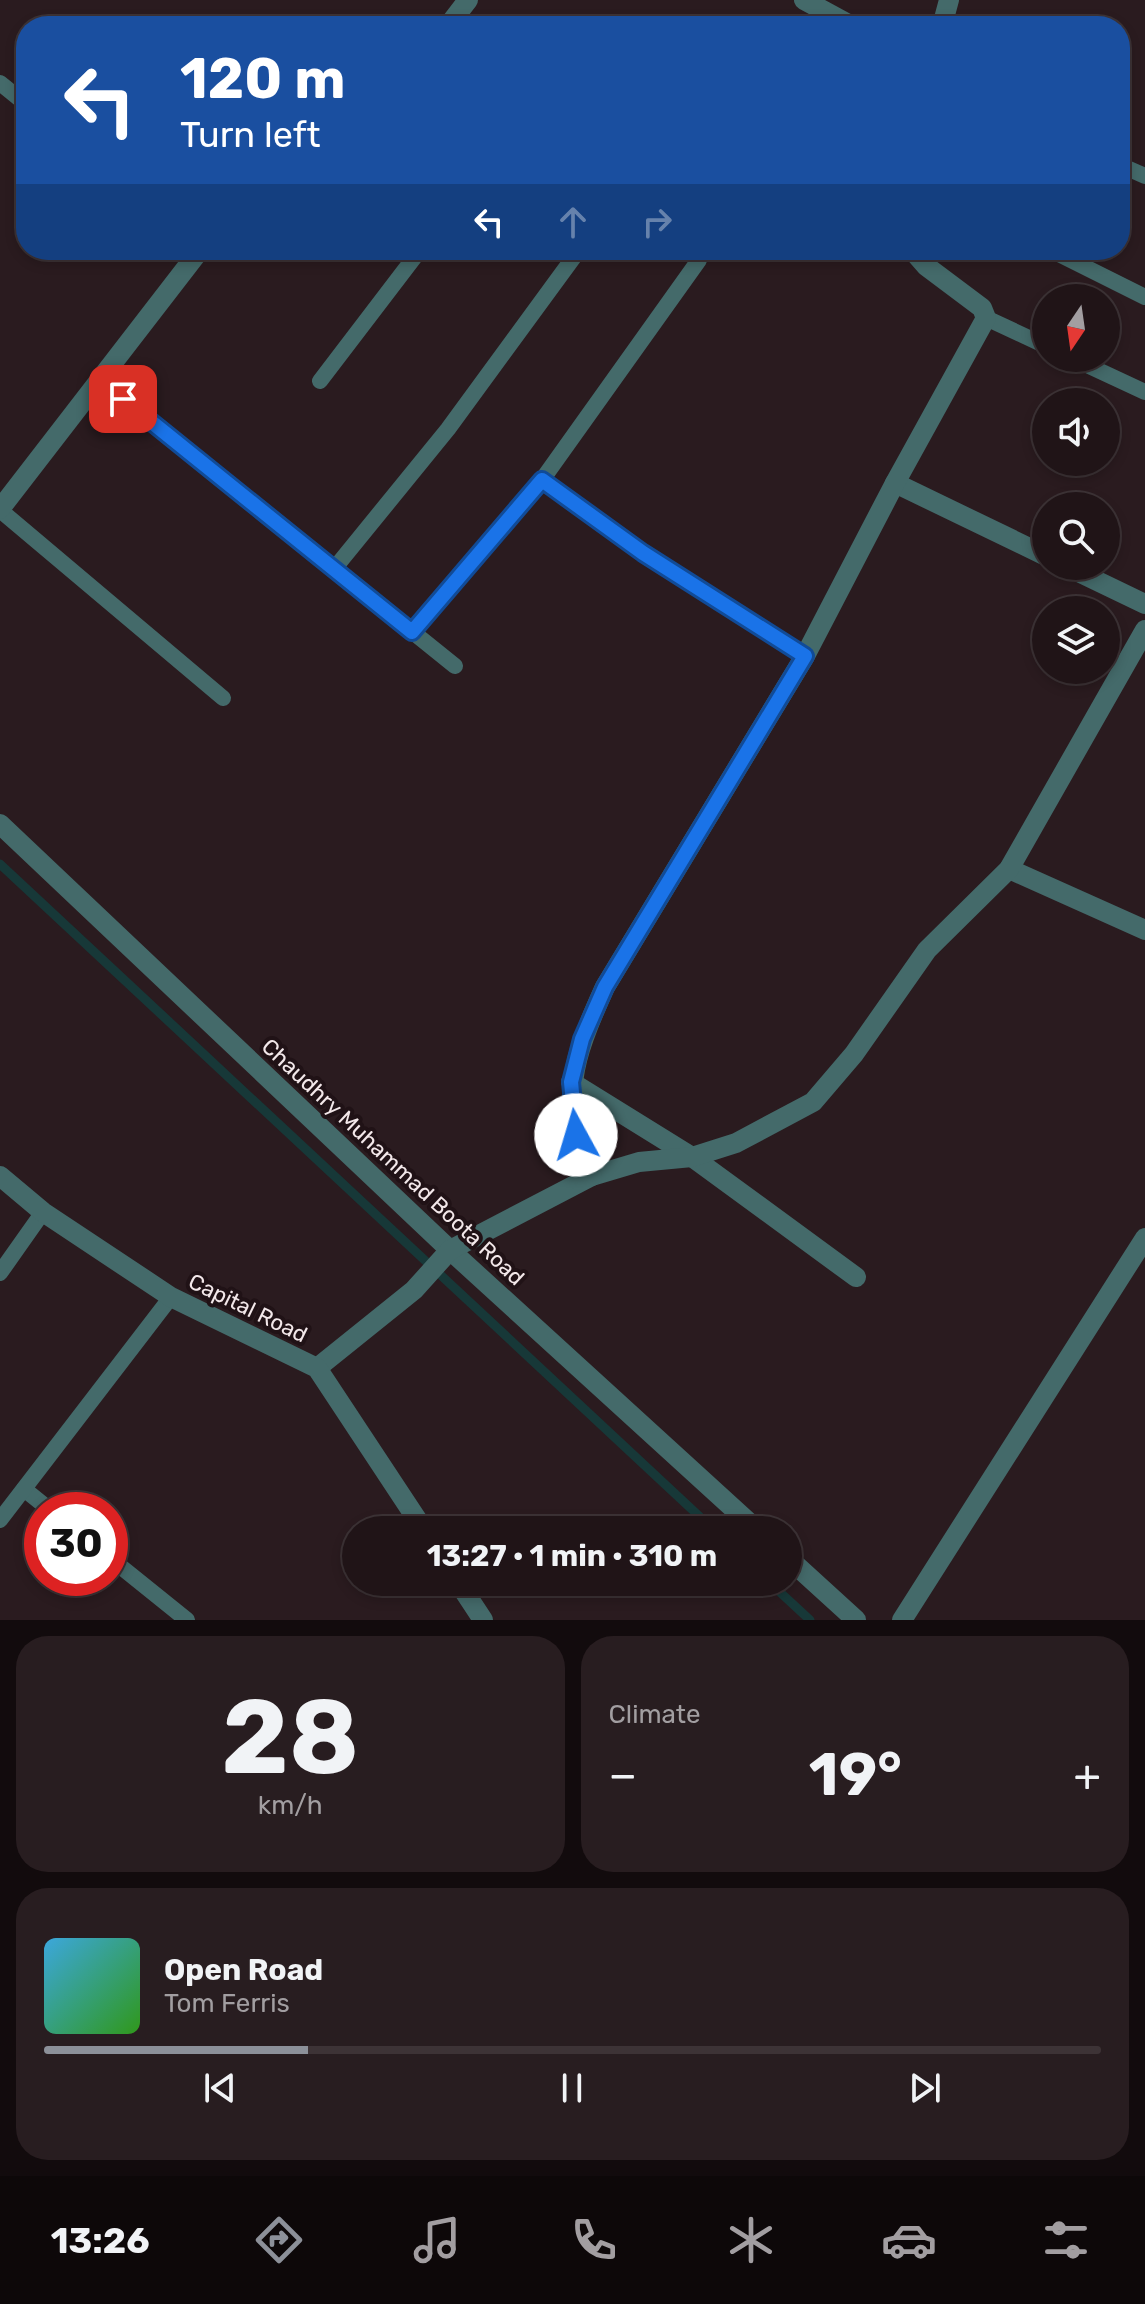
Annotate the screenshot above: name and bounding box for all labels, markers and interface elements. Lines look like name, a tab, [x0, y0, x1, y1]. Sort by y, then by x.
text: 120 m	[180, 46, 346, 112]
icon: left	[48, 48, 152, 152]
text: Turn left	[180, 113, 321, 156]
icon: left	[467, 200, 511, 244]
icon: ahead	[551, 200, 595, 244]
icon: right	[635, 200, 679, 244]
north arrow	[1032, 284, 1120, 372]
map controls	[1032, 284, 1120, 684]
pin	[89, 365, 157, 433]
icon: arrive	[101, 377, 145, 421]
button: sound	[1032, 388, 1120, 476]
button: search	[1032, 492, 1120, 580]
button: layers	[1032, 596, 1120, 684]
street label: Chaudhry Muhammad Boota Road	[256, 1033, 530, 1291]
position arrow	[534, 1093, 618, 1177]
street label: Capital Road	[184, 1268, 312, 1348]
speed limit sign: 30	[24, 1492, 128, 1596]
text: 13:27 · 1 min · 310 m	[427, 1538, 717, 1574]
text: 28	[221, 1676, 359, 1799]
text: Climate	[609, 1699, 701, 1730]
text: 19°	[809, 1739, 902, 1810]
text: −	[609, 1749, 637, 1801]
text: +	[1074, 1749, 1101, 1801]
text: km/h	[258, 1790, 323, 1821]
text: Open Road	[164, 1952, 323, 1988]
text: Tom Ferris	[164, 1988, 290, 2019]
icon: previous	[198, 2066, 242, 2110]
icon: pause	[550, 2066, 594, 2110]
icon: next	[903, 2066, 947, 2110]
icon: directions	[251, 2212, 307, 2268]
icon: music	[409, 2212, 465, 2268]
icon: phone	[566, 2212, 622, 2268]
icon: climate	[723, 2212, 779, 2268]
icon: car	[881, 2212, 937, 2268]
icon: filters	[1038, 2212, 1094, 2268]
text: 13:26	[51, 2219, 150, 2262]

